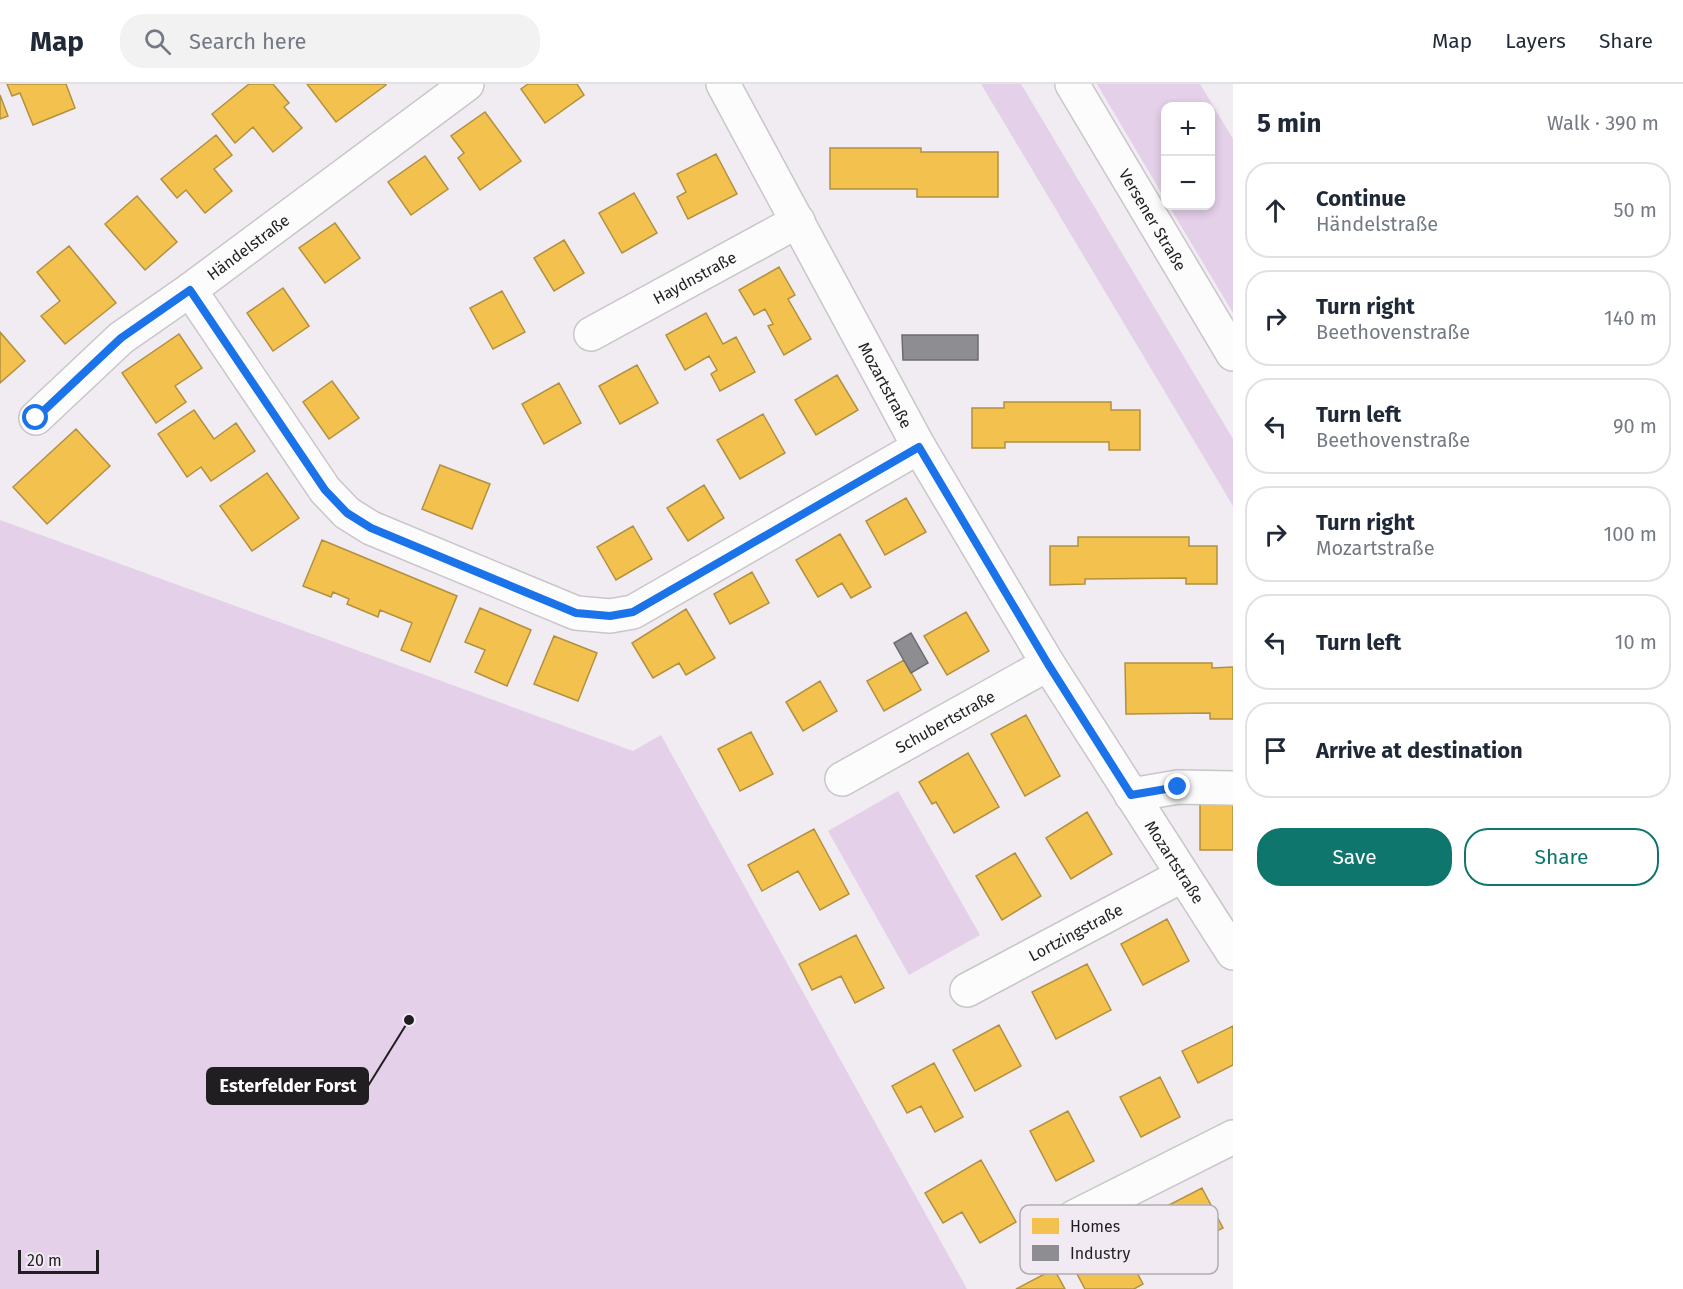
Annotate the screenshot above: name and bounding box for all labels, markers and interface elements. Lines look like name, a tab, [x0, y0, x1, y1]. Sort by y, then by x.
search box	[120, 14, 540, 68]
text: Map	[30, 25, 84, 58]
icon: search	[141, 25, 174, 58]
text: Search here	[189, 28, 307, 55]
text: Map	[1432, 28, 1472, 54]
text: Layers	[1505, 28, 1566, 54]
text: Share	[1599, 28, 1653, 54]
map controls	[1161, 102, 1215, 210]
button: +	[1161, 102, 1215, 156]
text: 5 min	[1257, 108, 1321, 139]
text: Walk · 390 m	[1547, 111, 1659, 135]
button: −	[1161, 156, 1215, 210]
street label: Versener Straße	[1115, 165, 1191, 274]
text: Continue	[1316, 185, 1406, 212]
icon: ahead	[1259, 194, 1292, 227]
text: 50 m	[1613, 198, 1657, 222]
street label: Händelstraße	[203, 210, 293, 284]
text: Händelstraße	[1316, 212, 1438, 236]
street label: Haydnstraße	[650, 247, 739, 308]
text: Turn right	[1316, 293, 1415, 320]
icon: right	[1259, 302, 1292, 335]
text: 140 m	[1604, 306, 1657, 330]
text: Beethovenstraße	[1316, 320, 1470, 344]
street label: Mozartstraße	[855, 339, 916, 431]
text: Turn left	[1316, 401, 1401, 428]
route start	[22, 404, 48, 430]
icon: left	[1259, 410, 1292, 443]
text: 90 m	[1613, 414, 1657, 438]
text: Beethovenstraße	[1316, 428, 1470, 452]
text: Turn right	[1316, 509, 1415, 536]
icon: right	[1259, 518, 1292, 551]
text: 100 m	[1604, 522, 1657, 546]
text: Mozartstraße	[1316, 536, 1435, 560]
icon: left	[1259, 626, 1292, 659]
text: Turn left	[1316, 629, 1401, 656]
text: 10 m	[1615, 630, 1657, 654]
street label: Schubertstraße	[892, 686, 998, 757]
icon: arrive	[1259, 734, 1292, 767]
text: Arrive at destination	[1316, 737, 1523, 764]
route end	[1164, 773, 1190, 799]
street label: Mozartstraße	[1141, 817, 1208, 907]
button: Save	[1257, 828, 1452, 886]
button: Share	[1464, 828, 1659, 886]
street label: Lortzingstraße	[1025, 899, 1126, 965]
callout: Esterfelder Forst	[207, 1068, 368, 1104]
text: Esterfelder Forst	[220, 1075, 357, 1097]
legend	[1020, 1205, 1218, 1274]
text: Homes	[1070, 1217, 1120, 1236]
text: Industry	[1070, 1244, 1130, 1263]
scale bar	[18, 1247, 99, 1274]
text: 20 m	[27, 1251, 62, 1270]

